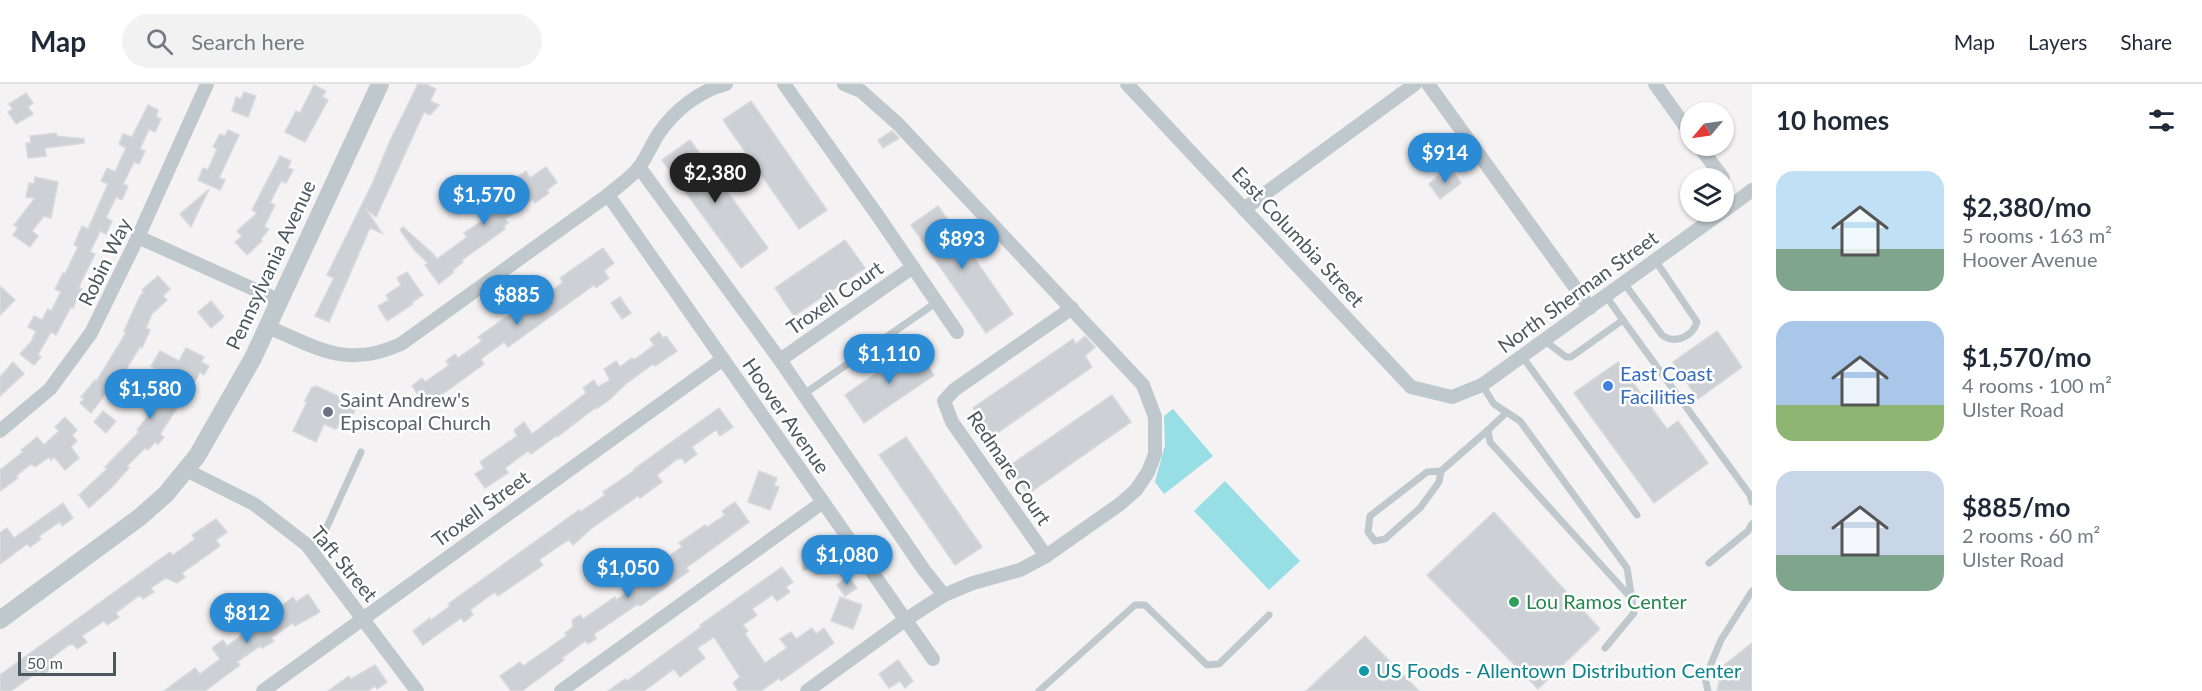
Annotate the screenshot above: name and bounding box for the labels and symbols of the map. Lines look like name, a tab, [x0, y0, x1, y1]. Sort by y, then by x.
north arrow	[1680, 102, 1734, 156]
pin: $914	[1409, 133, 1481, 184]
pin: $2,380	[666, 153, 764, 204]
street label: East Columbia Street	[1228, 161, 1370, 311]
pin: $1,570	[435, 175, 533, 226]
street label: Pennsylvania Avenue	[220, 176, 320, 353]
street label: Robin Way	[73, 213, 136, 309]
pin: $893	[926, 219, 998, 270]
street label: North Sherman Street	[1493, 225, 1662, 357]
street label: Troxell Court	[782, 255, 887, 339]
pin: $885	[481, 275, 553, 326]
pin: $1,110	[840, 334, 938, 385]
street label: Hoover Avenue	[738, 353, 836, 478]
place label: East Coast Facilities	[1620, 361, 1713, 408]
pin: $1,580	[101, 369, 199, 420]
marker: East Coast Facilities	[1601, 379, 1615, 393]
place label: Saint Andrew's Episcopal Church	[340, 387, 491, 434]
marker: Saint Andrew's Episcopal Church	[321, 405, 335, 419]
street label: Redmare Court	[963, 406, 1057, 529]
street label: Troxell Street	[427, 465, 534, 552]
street label: Taft Street	[306, 521, 383, 606]
pin: $1,080	[798, 535, 896, 586]
pin: $1,050	[579, 548, 677, 599]
place label: Lou Ramos Center	[1526, 589, 1687, 613]
pin: $812	[211, 593, 283, 644]
marker: Lou Ramos Center	[1507, 595, 1521, 609]
scale bar	[18, 649, 116, 676]
place label: US Foods - Allentown Distribution Center	[1376, 658, 1742, 682]
marker: US Foods - Allentown Distribution Center	[1357, 664, 1371, 678]

